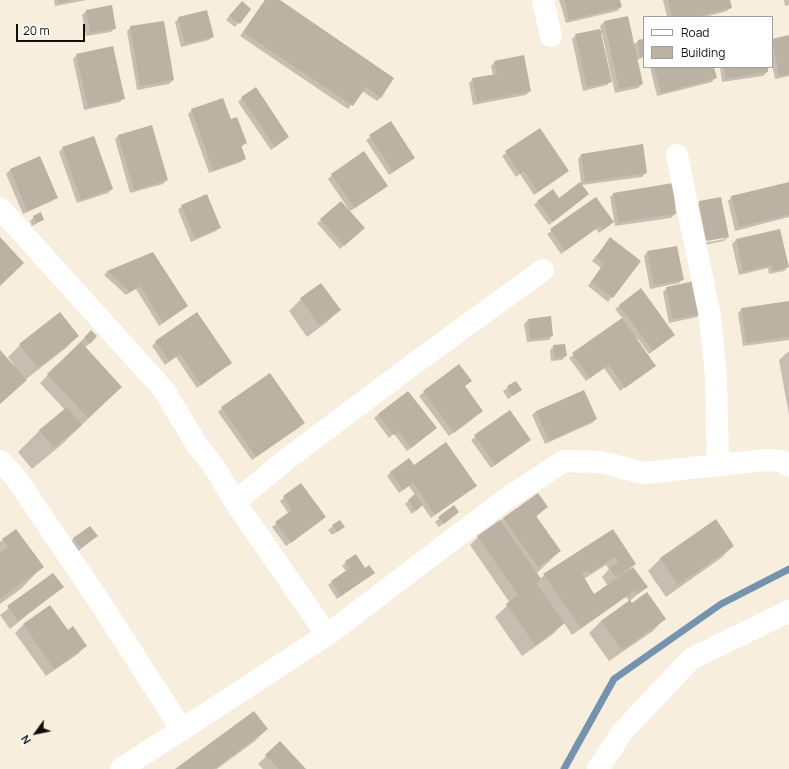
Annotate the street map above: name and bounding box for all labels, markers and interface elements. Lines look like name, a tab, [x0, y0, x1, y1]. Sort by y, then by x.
scale bar	[18, 16, 87, 42]
legend	[643, 16, 773, 68]
text: 20 m	[23, 22, 50, 39]
text: Road	[681, 24, 709, 41]
text: Building	[681, 44, 725, 61]
north arrow	[16, 713, 56, 753]
text: N	[17, 732, 34, 747]

